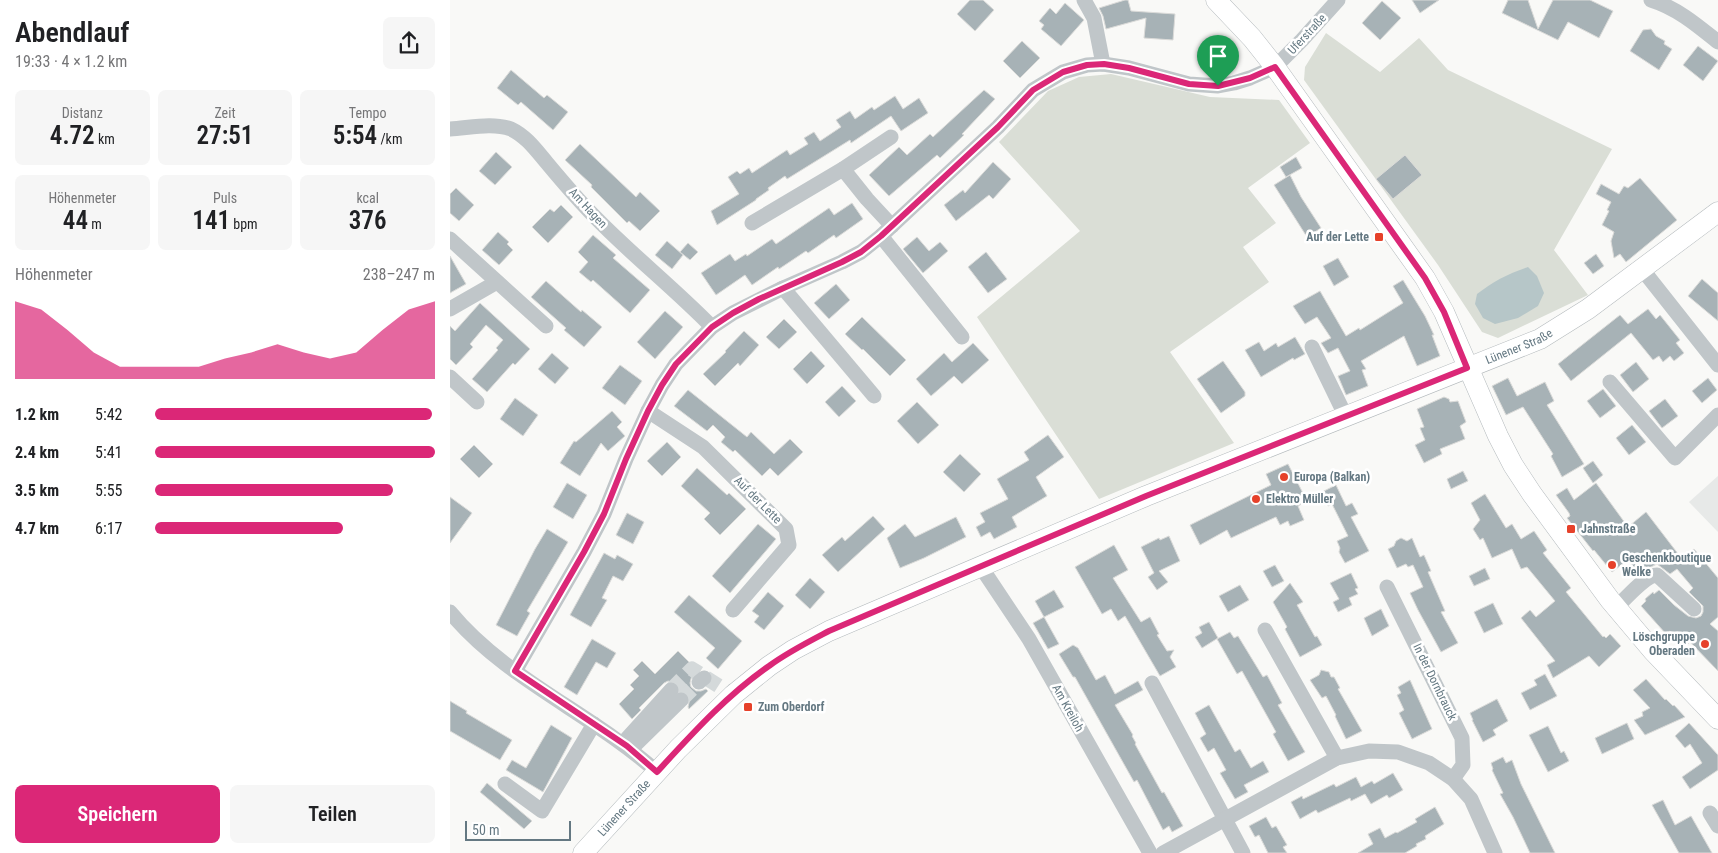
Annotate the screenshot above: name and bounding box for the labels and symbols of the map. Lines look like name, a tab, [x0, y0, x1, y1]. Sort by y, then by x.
street label: Uferstraße	[1285, 11, 1329, 57]
pin	[1197, 35, 1239, 86]
street label: Am Hagen	[566, 185, 610, 231]
place label: Auf der Lette	[1306, 230, 1369, 244]
marker: Auf der Lette	[1373, 231, 1385, 243]
street label: Lünener Straße	[1483, 326, 1555, 367]
place label: Europa (Balkan)	[1294, 470, 1370, 484]
marker: Europa (Balkan)	[1278, 471, 1290, 483]
street label: Auf der Lette	[731, 473, 785, 527]
place label: Elektro Müller	[1266, 492, 1333, 506]
marker: Elektro Müller	[1250, 493, 1262, 505]
place label: Jahnstraße	[1581, 522, 1636, 536]
marker: Jahnstraße	[1565, 523, 1577, 535]
place label: Geschenkboutique Welke	[1622, 551, 1711, 579]
marker: Geschenkboutique Welke	[1606, 559, 1618, 571]
place label: Löschgruppe Oberaden	[1633, 630, 1695, 658]
marker: Löschgruppe Oberaden	[1699, 638, 1711, 650]
street label: In der Dornbrauck	[1410, 641, 1460, 723]
street label: Am Kreiloh	[1049, 682, 1087, 734]
place label: Zum Oberdorf	[758, 700, 825, 714]
marker: Zum Oberdorf	[742, 701, 754, 713]
street label: Lünener Straße	[595, 777, 654, 839]
scale bar	[465, 818, 571, 841]

